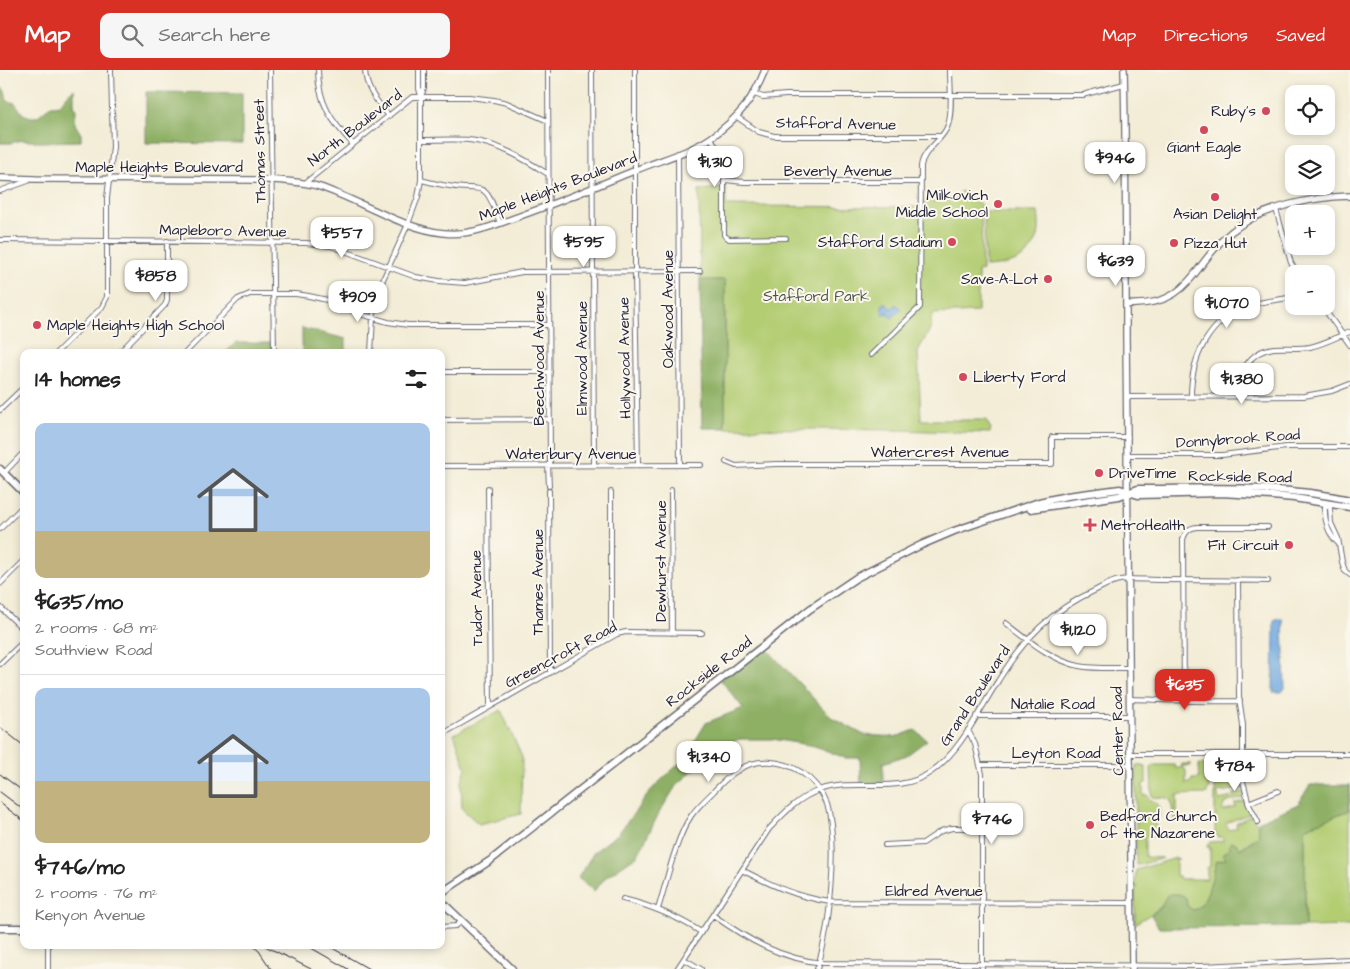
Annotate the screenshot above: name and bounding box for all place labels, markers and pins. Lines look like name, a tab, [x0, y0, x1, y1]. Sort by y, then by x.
place label: Ruby's	[1211, 101, 1256, 123]
marker: Ruby's	[1260, 105, 1272, 117]
marker: Giant Eagle	[1198, 124, 1210, 136]
place label: Giant Eagle	[1167, 137, 1241, 159]
pin: $946	[1085, 142, 1145, 184]
pin: $1,310	[674, 146, 756, 188]
place label: Milkovich Middle School	[896, 185, 989, 223]
marker: Asian Delight	[1209, 191, 1221, 203]
marker: Milkovich Middle School	[992, 198, 1004, 210]
place label: Asian Delight	[1173, 204, 1257, 226]
pin: $557	[312, 216, 372, 259]
pin: $595	[554, 226, 614, 268]
place label: Stafford Stadium	[818, 232, 942, 253]
place label: Pizza Hut	[1184, 233, 1247, 254]
marker: Stafford Stadium	[946, 236, 958, 248]
marker: Pizza Hut	[1168, 237, 1180, 249]
pin: $639	[1086, 244, 1146, 287]
pin: $858	[126, 260, 186, 302]
place label: Save-A-Lot	[961, 269, 1038, 290]
marker: Save-A-Lot	[1042, 273, 1054, 285]
pin: $909	[328, 280, 388, 323]
pin: $1,070	[1186, 286, 1268, 329]
place label: Maple Heights High School	[47, 315, 224, 337]
marker: Maple Heights High School	[31, 319, 43, 331]
pin: $1,380	[1201, 362, 1283, 405]
place label: Liberty Ford	[973, 367, 1066, 389]
marker: Liberty Ford	[957, 371, 969, 383]
place label: DriveTime	[1109, 463, 1177, 484]
marker: DriveTime	[1093, 467, 1105, 479]
place label: MetroHealth	[1101, 515, 1186, 536]
marker: MetroHealth	[1083, 518, 1097, 532]
place label: Fit Circuit	[1208, 535, 1279, 556]
marker: Fit Circuit	[1283, 539, 1295, 551]
pin: $1,120	[1037, 614, 1119, 656]
pin: $635	[1155, 668, 1215, 711]
pin: $1,340	[668, 740, 750, 783]
pin: $784	[1205, 750, 1265, 792]
pin: $746	[962, 802, 1022, 845]
place label: Bedford Church of the Nazarene	[1100, 806, 1217, 844]
marker: Bedford Church of the Nazarene	[1084, 819, 1096, 831]

